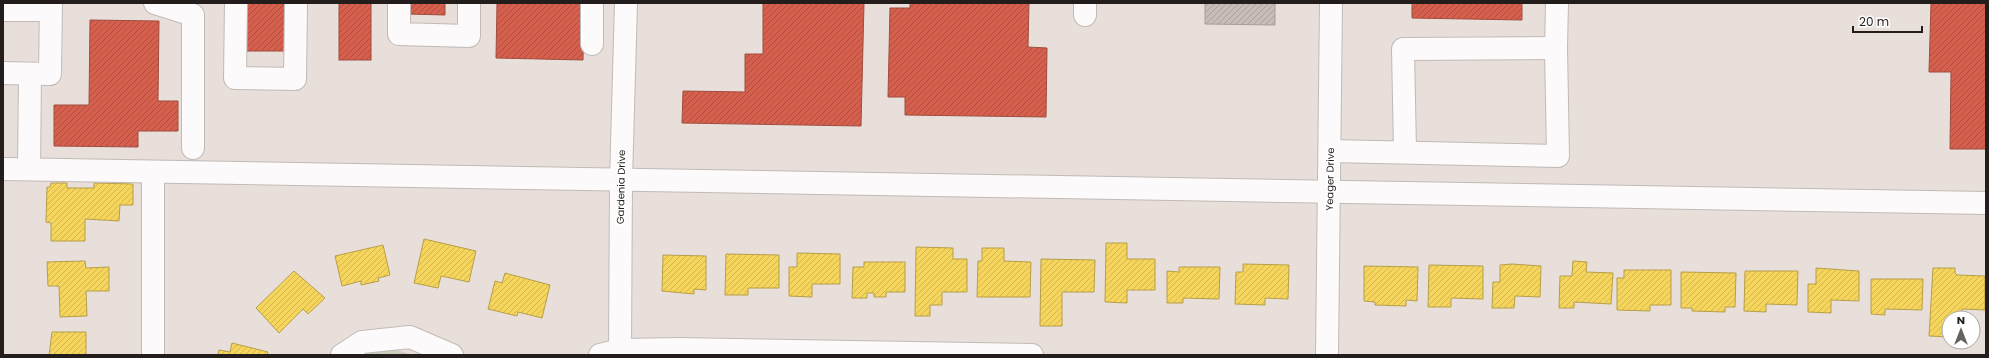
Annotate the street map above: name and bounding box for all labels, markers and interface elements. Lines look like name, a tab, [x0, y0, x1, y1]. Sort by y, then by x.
scale bar	[1853, 8, 1922, 34]
text: 20 m	[1859, 13, 1889, 30]
street label: Yeager Drive	[1322, 147, 1338, 211]
street label: Gardenia Drive	[613, 150, 629, 224]
north arrow	[1941, 310, 1981, 350]
text: N	[1957, 312, 1965, 328]

